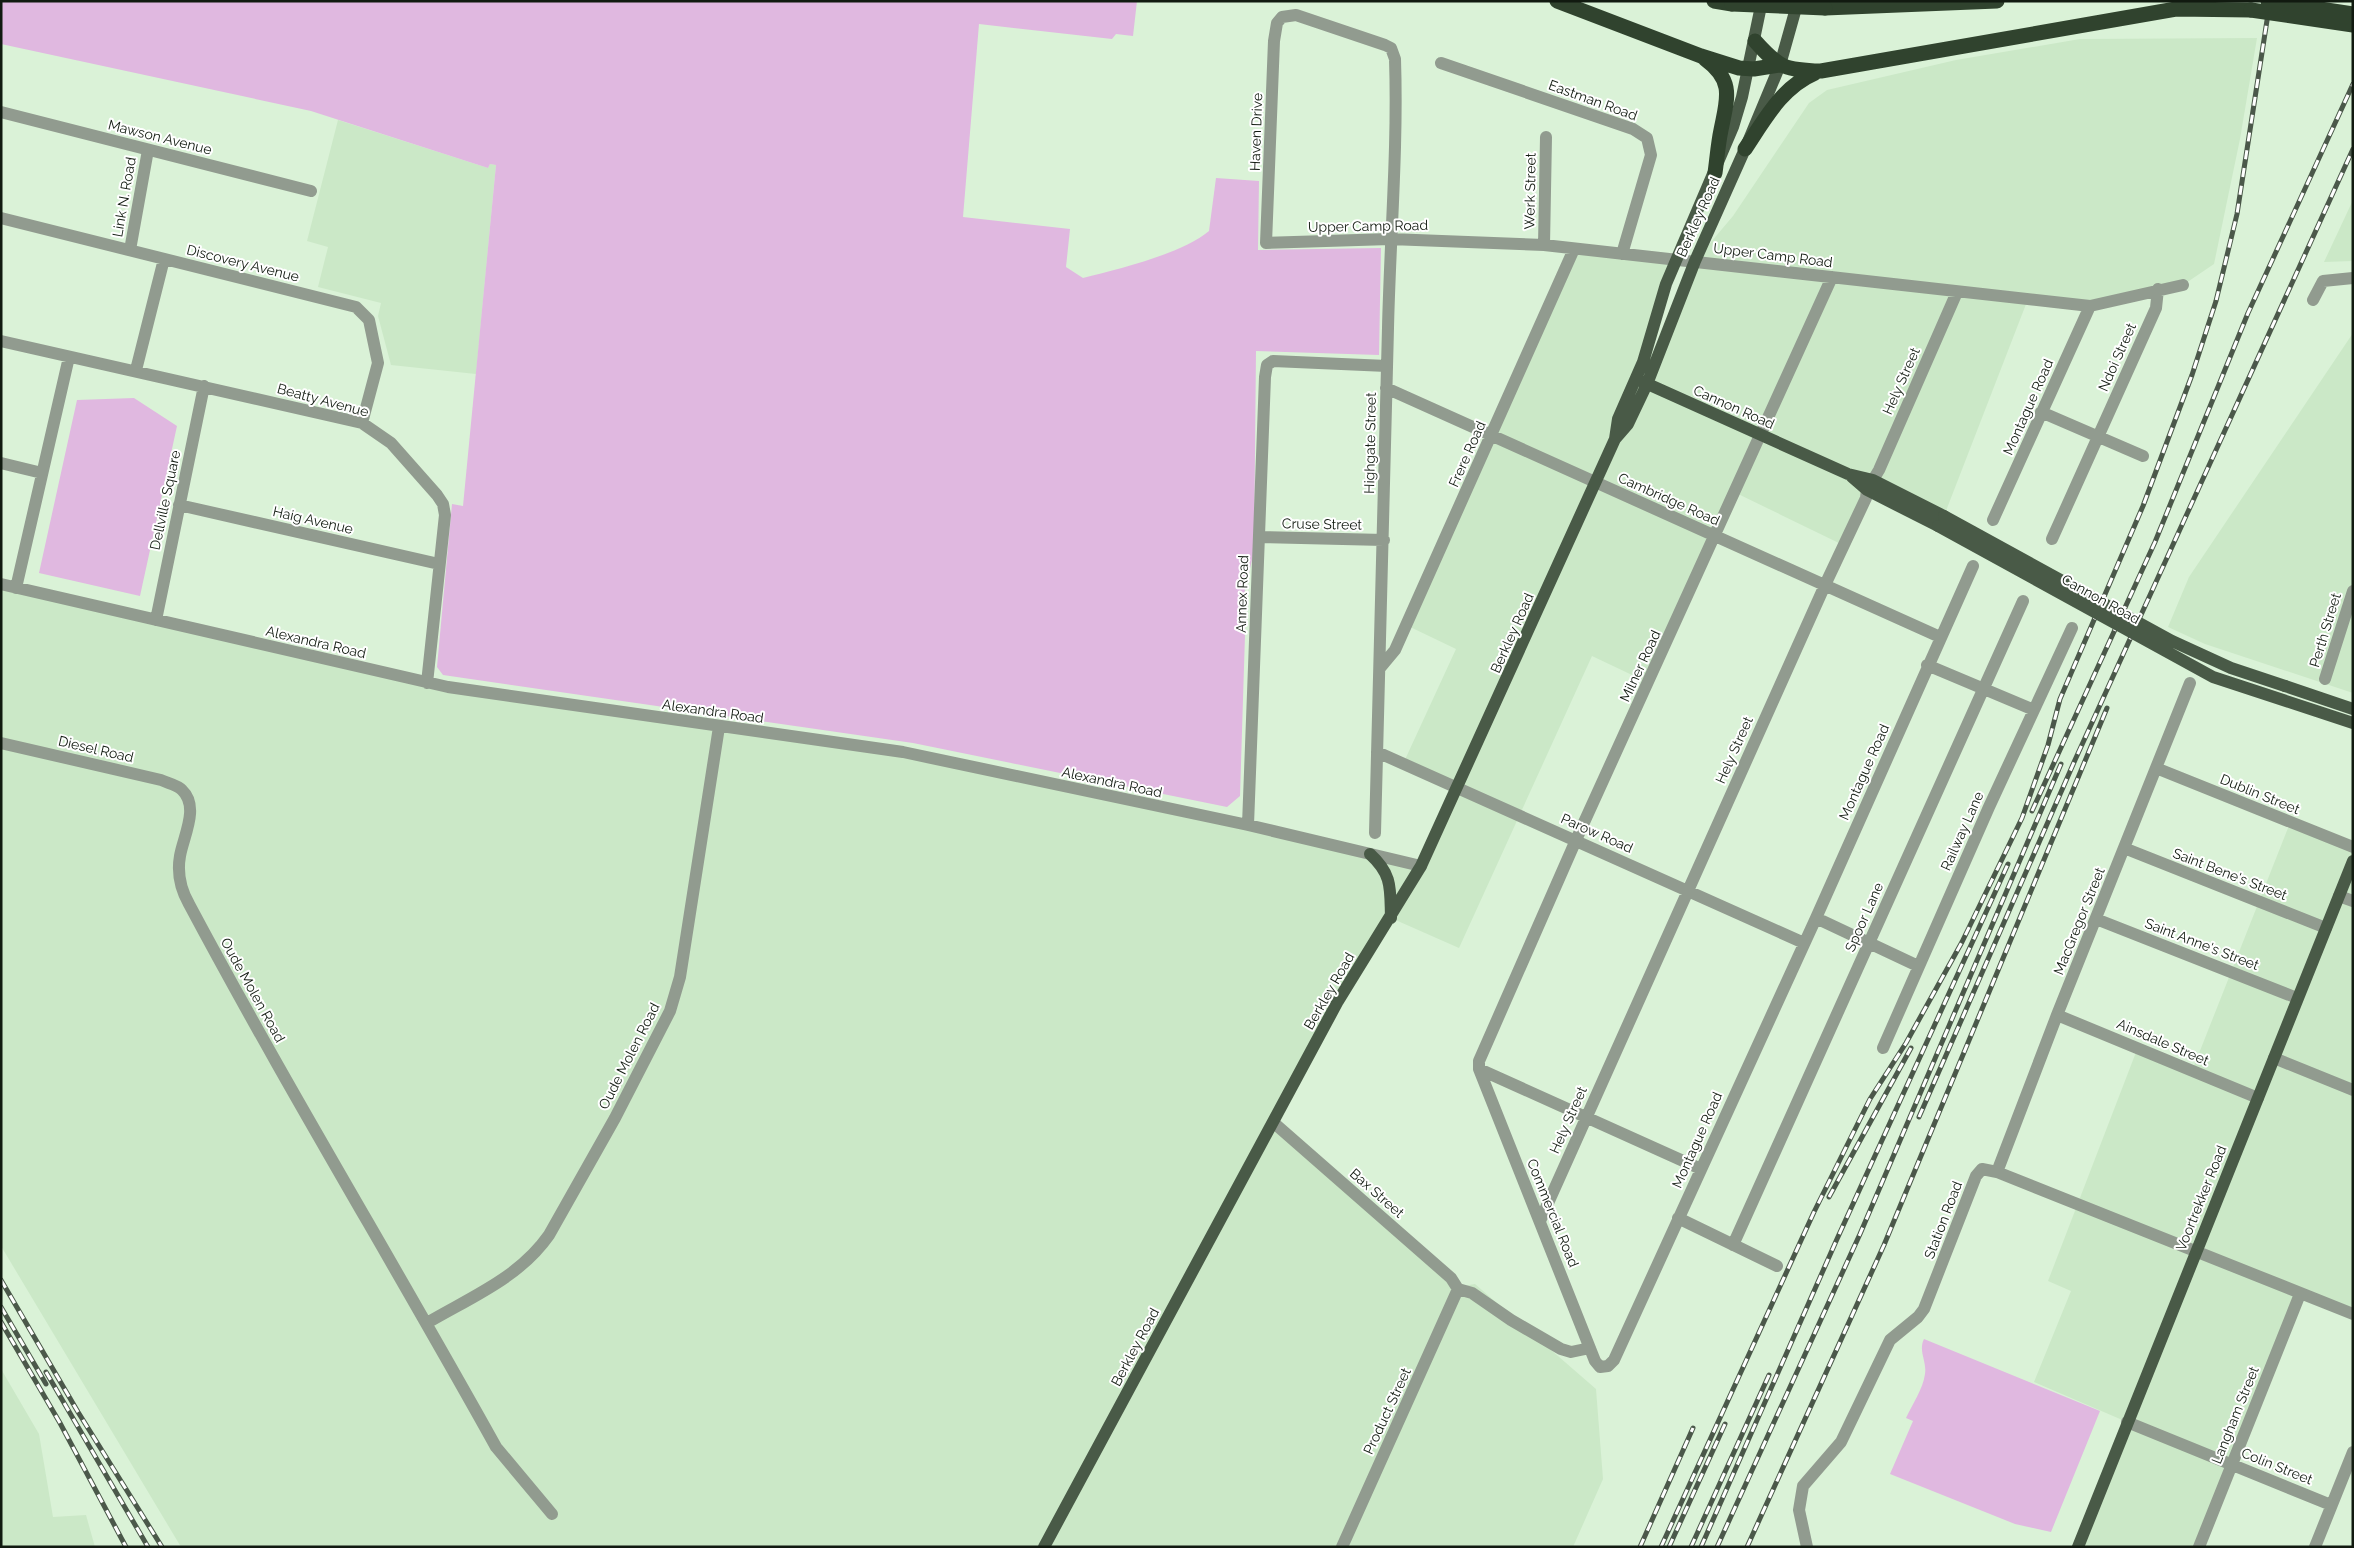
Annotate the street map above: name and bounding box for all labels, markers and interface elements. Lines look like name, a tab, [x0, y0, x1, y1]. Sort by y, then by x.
street label: Eastman Road	[1546, 77, 1640, 123]
street label: Haven Drive	[1247, 93, 1265, 171]
street label: Mawson Avenue	[106, 116, 214, 158]
street label: Werk Street	[1521, 152, 1539, 229]
street label: Link N. Road	[109, 156, 139, 238]
street label: Berkley Road	[1673, 174, 1723, 260]
street label: Upper Camp Road	[1308, 217, 1428, 235]
street label: Upper Camp Road	[1712, 240, 1834, 270]
street label: Discovery Avenue	[185, 241, 301, 285]
street label: Ndoi Street	[2095, 320, 2139, 394]
street label: Hely Street	[1879, 345, 1923, 417]
street label: Montague Road	[2000, 357, 2056, 457]
street label: Beatty Avenue	[276, 380, 370, 420]
street label: Cannon Road	[1691, 382, 1777, 432]
street label: Highgate Street	[1361, 392, 1379, 494]
street label: Frere Road	[1445, 418, 1489, 490]
street label: Dellville Square	[147, 449, 183, 551]
street label: Cambridge Road	[1616, 469, 1722, 529]
street label: Haig Avenue	[271, 503, 355, 537]
street label: Cruse Street	[1282, 515, 1363, 533]
street label: Annex Road	[1233, 555, 1251, 633]
street label: Cannon Road	[2059, 571, 2143, 627]
street label: Berkley Road	[1487, 590, 1537, 676]
street label: Perth Street	[2306, 591, 2344, 669]
street label: Alexandra Road	[264, 623, 368, 661]
street label: Milner Road	[1616, 628, 1664, 704]
street label: Alexandra Road	[661, 696, 765, 726]
street label: Hely Street	[1712, 714, 1756, 786]
street label: Montague Road	[1836, 722, 1892, 822]
street label: Diesel Road	[57, 733, 135, 765]
street label: Alexandra Road	[1060, 764, 1164, 800]
street label: Dublin Street	[2218, 771, 2302, 817]
street label: Railway Lane	[1937, 789, 1987, 873]
street label: Parow Road	[1558, 810, 1636, 856]
street label: Saint Bene's Street	[2171, 845, 2290, 903]
street label: MacGregor Street	[2050, 865, 2108, 977]
street label: Spoor Lane	[1842, 880, 1886, 954]
street label: Saint Anne's Street	[2143, 915, 2261, 973]
street label: Oude Molen Road	[218, 935, 288, 1045]
street label: Berkley Road	[1301, 950, 1357, 1032]
street label: Oude Molen Road	[595, 1000, 663, 1112]
street label: Ainsdale Street	[2115, 1015, 2212, 1069]
street label: Hely Street	[1546, 1084, 1590, 1156]
street label: Montague Road	[1669, 1090, 1725, 1190]
street label: Voortrekker Road	[2173, 1143, 2229, 1253]
street label: Commercial Road	[1524, 1156, 1582, 1270]
street label: Bax Street	[1347, 1165, 1408, 1221]
street label: Station Road	[1921, 1179, 1965, 1261]
street label: Berkley Road	[1108, 1305, 1162, 1389]
street label: Langham Street	[2208, 1364, 2262, 1466]
street label: Product Street	[1360, 1365, 1414, 1457]
street label: Colin Street	[2239, 1444, 2315, 1488]

